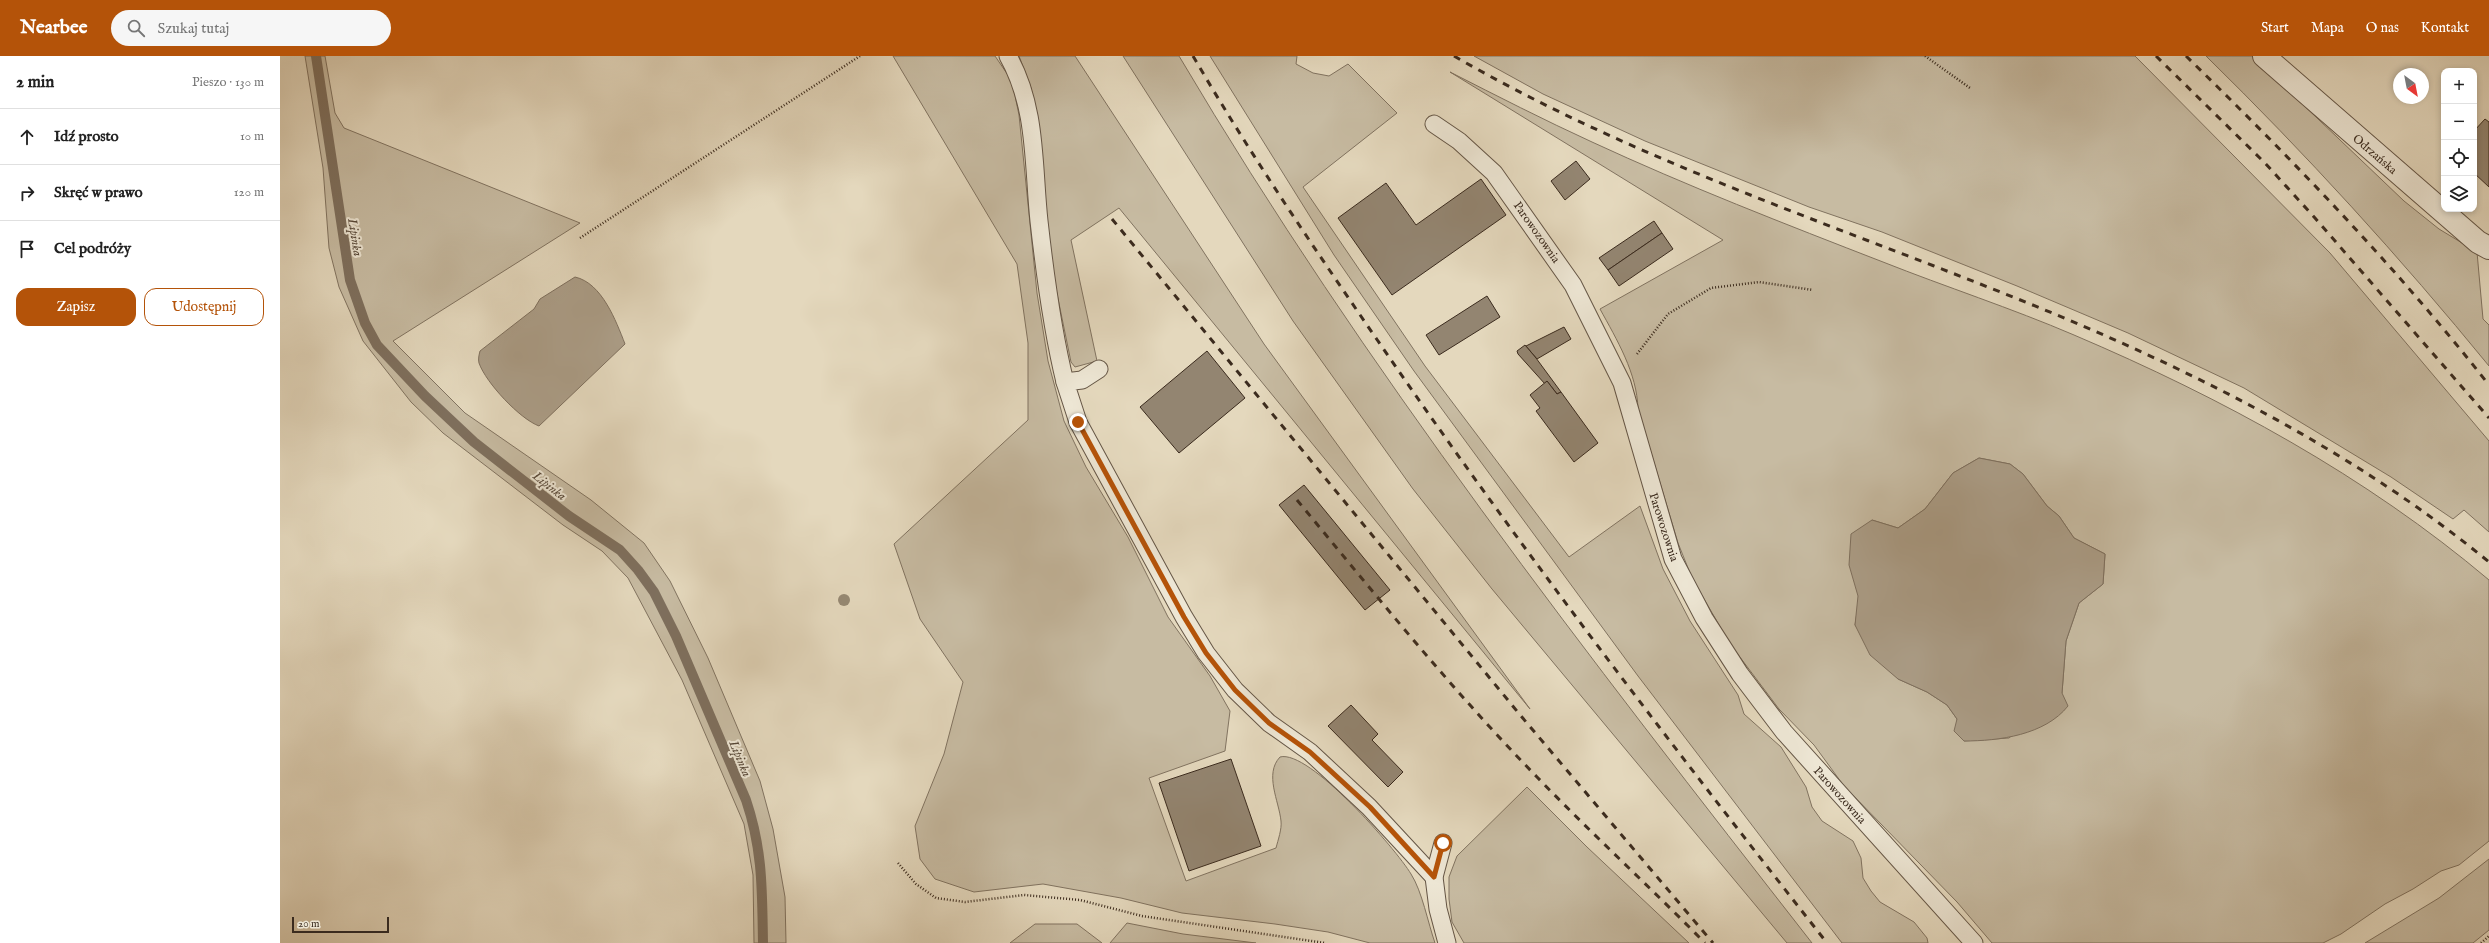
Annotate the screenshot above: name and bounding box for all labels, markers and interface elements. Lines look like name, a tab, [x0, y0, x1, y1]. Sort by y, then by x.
search box	[111, 10, 391, 46]
text: Nearbee	[20, 16, 87, 40]
icon: search	[125, 17, 147, 39]
text: Szukaj tutaj	[157, 19, 229, 38]
text: Start	[2261, 19, 2289, 37]
text: Mapa	[2311, 19, 2344, 37]
text: O nas	[2366, 19, 2399, 37]
text: Kontakt	[2421, 19, 2469, 37]
north arrow	[2393, 68, 2429, 104]
map controls	[2441, 68, 2477, 212]
button: +	[2441, 68, 2477, 104]
text: 2 min	[16, 72, 54, 93]
text: Pieszo · 130 m	[192, 74, 264, 91]
button: −	[2441, 104, 2477, 140]
icon: ahead	[16, 126, 38, 148]
text: Idź prosto	[54, 127, 119, 146]
text: 10 m	[240, 128, 264, 145]
street label: Odrzańska	[2349, 131, 2400, 178]
button: locate	[2441, 140, 2477, 176]
button: layers	[2441, 176, 2477, 212]
icon: right	[16, 182, 38, 204]
text: Skręć w prawo	[54, 183, 143, 202]
text: 120 m	[234, 184, 264, 201]
street label: Parowozownia	[1510, 199, 1564, 267]
water label: Lipinka	[343, 216, 366, 258]
icon: arrive	[16, 238, 38, 260]
text: Cel podróży	[54, 239, 131, 258]
button: Zapisz	[16, 288, 136, 326]
button: Udostępnij	[144, 288, 264, 326]
route end	[1069, 413, 1087, 431]
water label: Lipinka	[528, 467, 570, 505]
street label: Parowozownia	[1645, 491, 1682, 564]
water label: Lipinka	[724, 737, 755, 780]
street label: Parowozownia	[1810, 764, 1870, 828]
route start	[1434, 834, 1452, 852]
scale bar	[292, 915, 389, 934]
text: 20 m	[298, 917, 319, 931]

